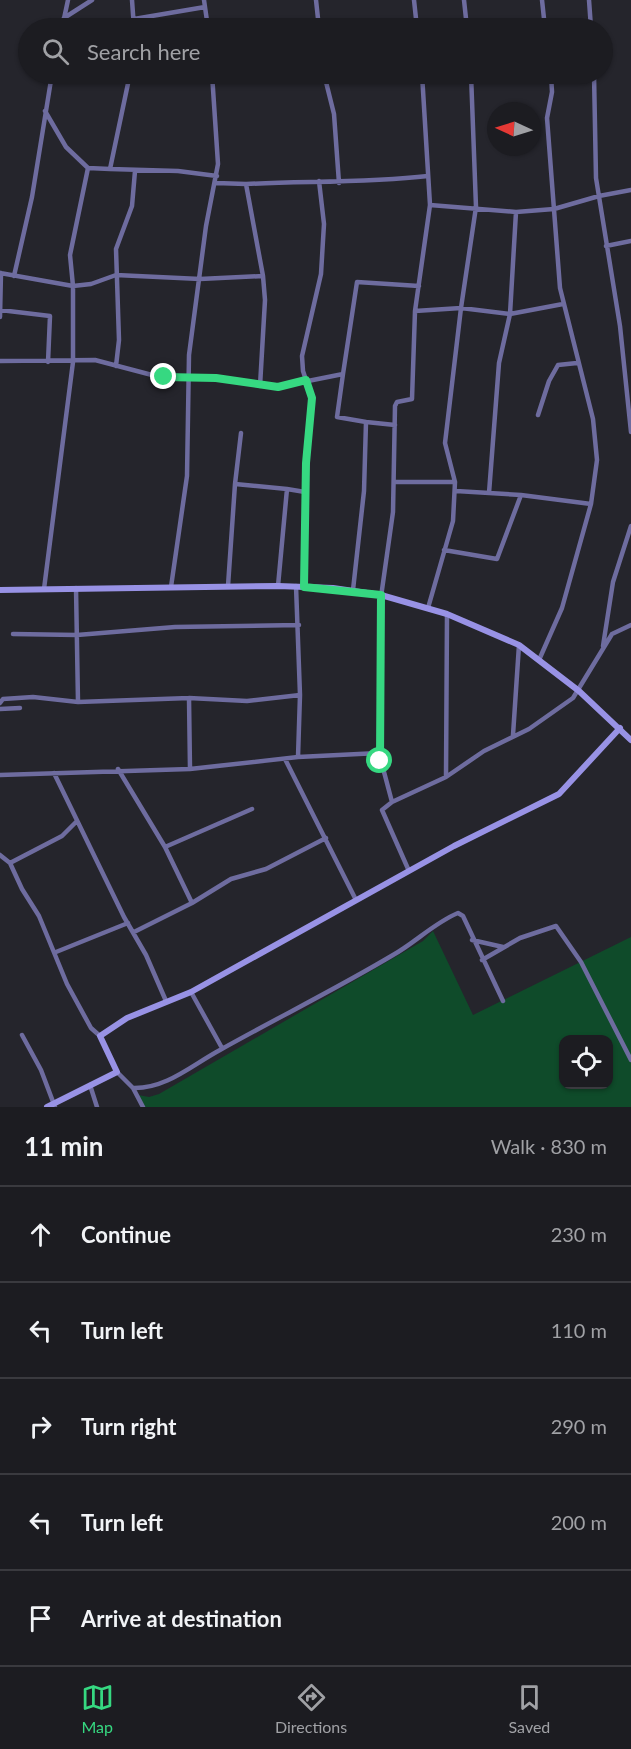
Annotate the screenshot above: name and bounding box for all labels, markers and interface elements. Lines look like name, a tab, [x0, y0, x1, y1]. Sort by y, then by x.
search box	[18, 18, 613, 84]
icon: search	[39, 35, 72, 68]
text: Search here	[87, 38, 200, 65]
north arrow	[487, 102, 541, 156]
route end	[150, 363, 176, 389]
route start	[366, 747, 392, 773]
map controls	[559, 1035, 613, 1089]
button: locate	[559, 1035, 613, 1089]
text: 11 min	[24, 1130, 104, 1162]
text: Walk · 830 m	[491, 1134, 607, 1158]
icon: ahead	[24, 1218, 57, 1251]
text: Continue	[81, 1221, 171, 1248]
text: 230 m	[551, 1222, 607, 1246]
icon: left	[24, 1314, 57, 1347]
text: Turn left	[81, 1317, 163, 1344]
text: 110 m	[551, 1318, 607, 1342]
icon: right	[24, 1410, 57, 1443]
text: Turn right	[81, 1413, 176, 1440]
text: 290 m	[551, 1414, 607, 1438]
icon: left	[24, 1506, 57, 1539]
text: Turn left	[81, 1509, 163, 1536]
text: 200 m	[551, 1510, 607, 1534]
icon: arrive	[24, 1602, 57, 1635]
text: Arrive at destination	[81, 1605, 282, 1632]
tab: Map	[81, 1681, 114, 1736]
tab: Directions	[275, 1681, 347, 1736]
tab: Saved	[509, 1681, 550, 1736]

